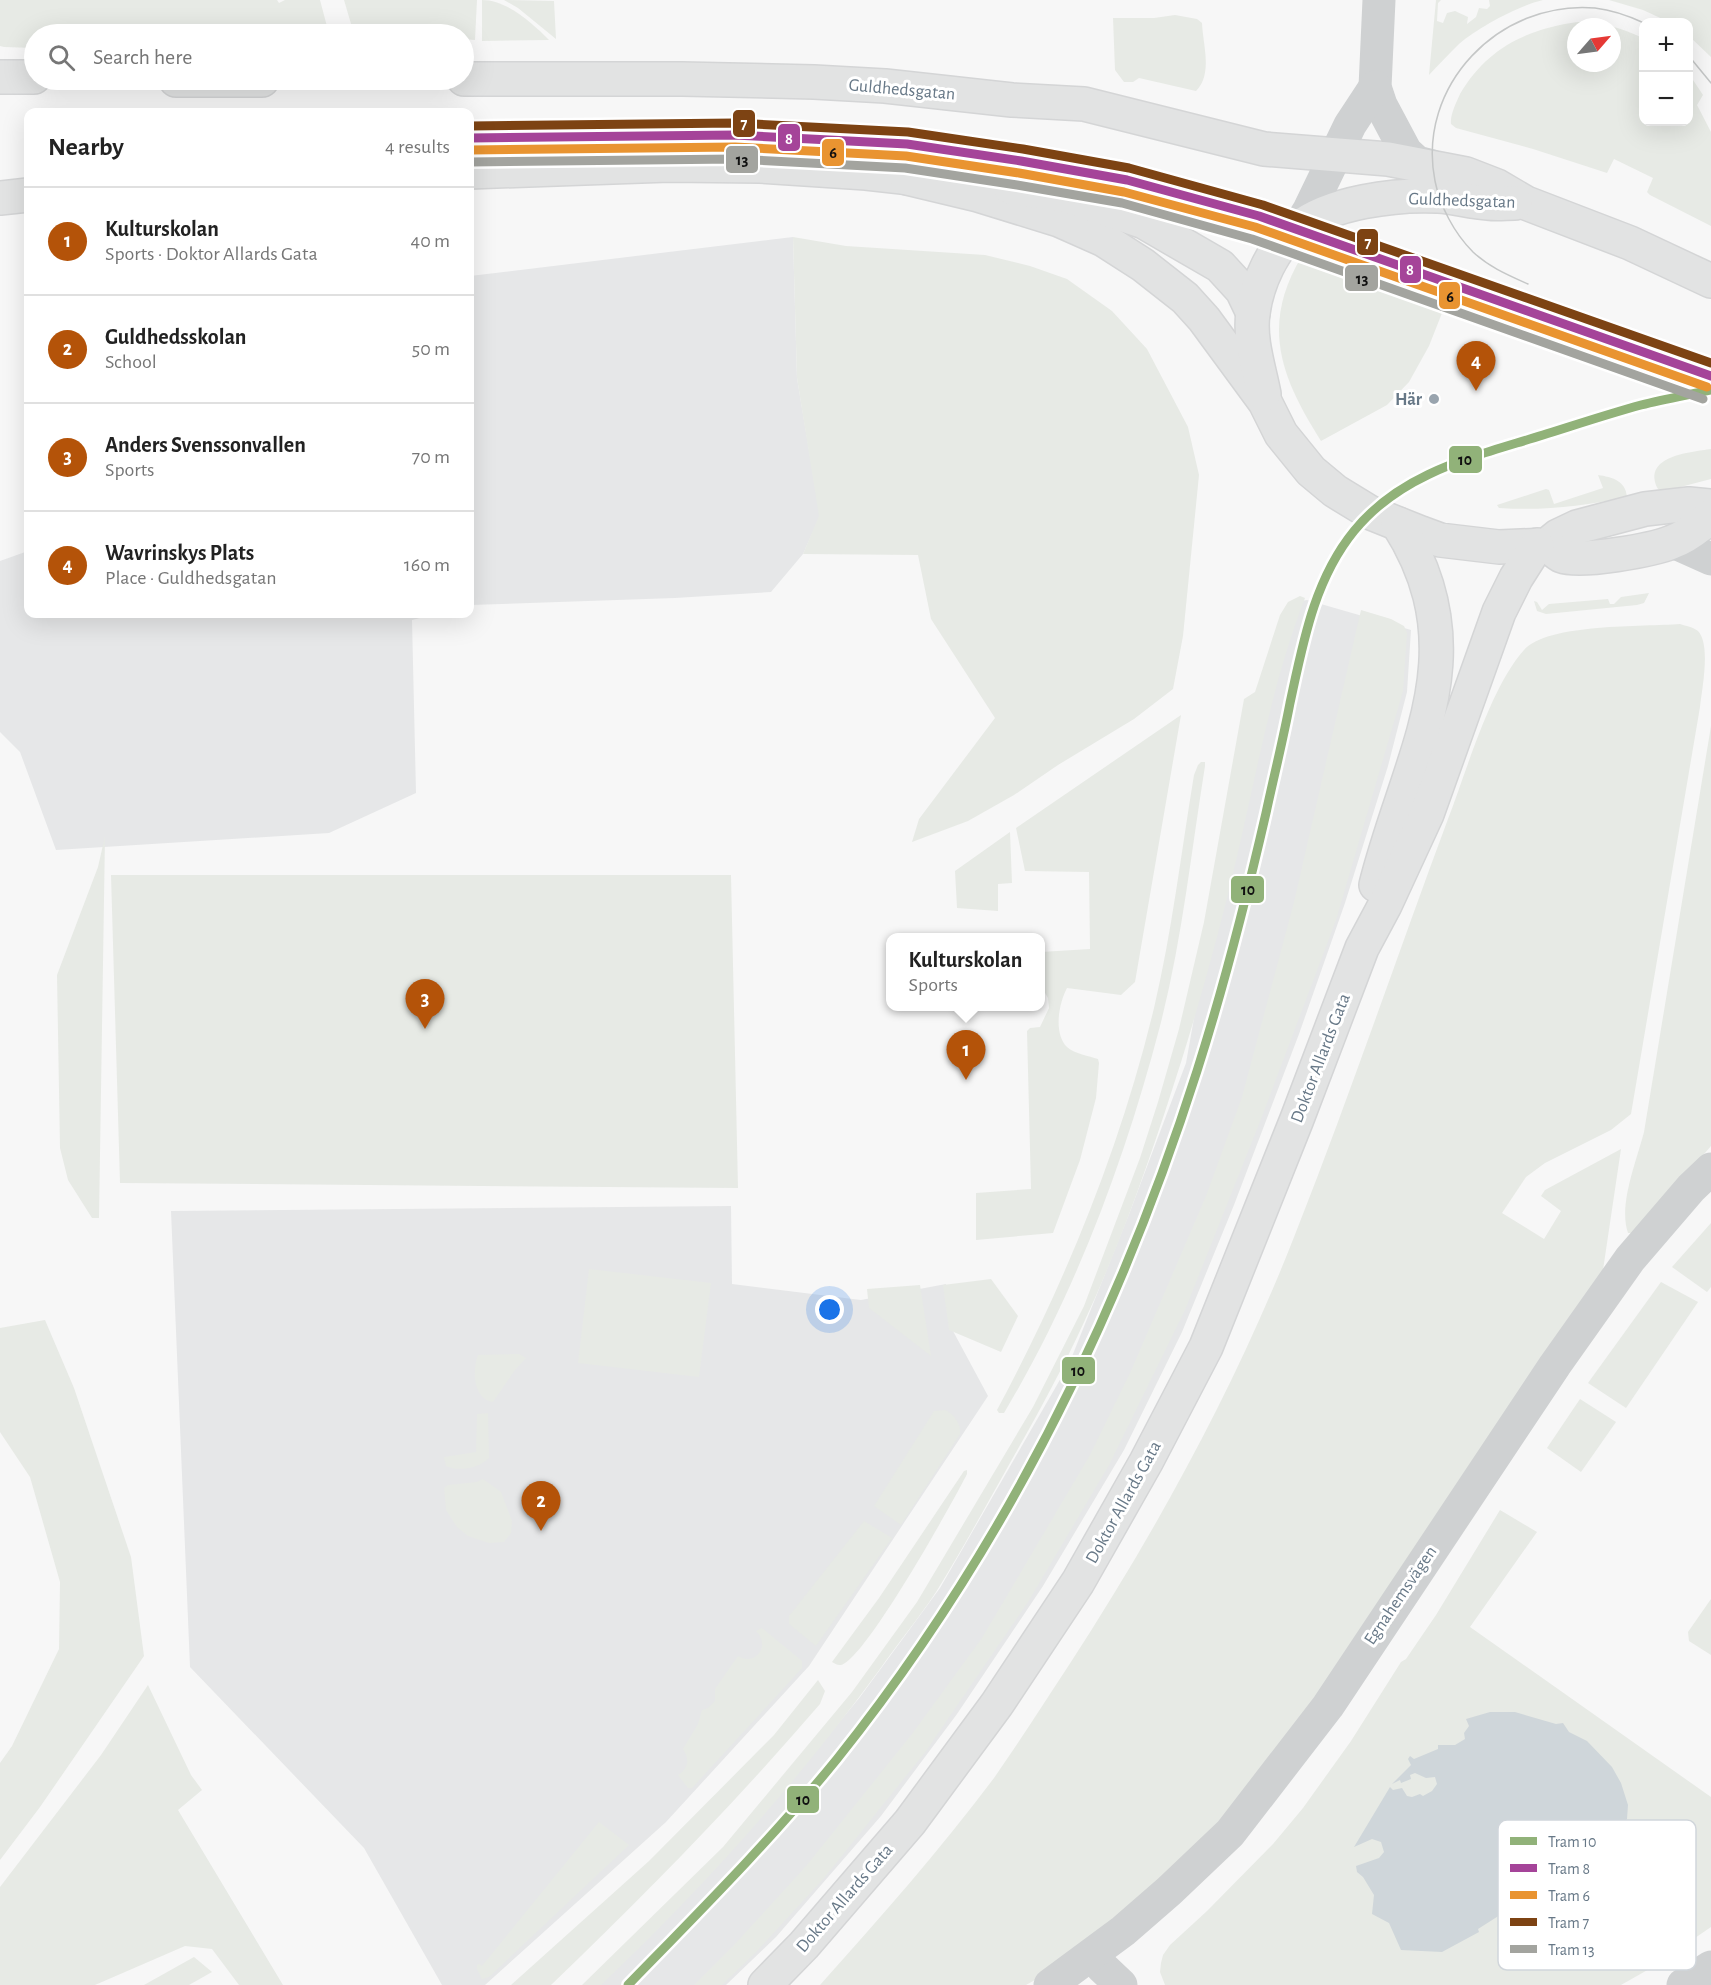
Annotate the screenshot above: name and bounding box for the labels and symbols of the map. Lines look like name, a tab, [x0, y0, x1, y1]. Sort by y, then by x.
north arrow	[1567, 18, 1621, 72]
street label: Guldhedsgatan	[848, 76, 956, 104]
line badge: 7	[732, 109, 756, 138]
text: 7	[741, 116, 748, 132]
line badge: 8	[777, 123, 801, 152]
text: 8	[785, 131, 793, 147]
line badge: 6	[821, 138, 845, 167]
line badge: 13	[725, 145, 759, 174]
text: 6	[829, 145, 837, 161]
text: 13	[736, 152, 748, 168]
street label: Guldhedsgatan	[1408, 190, 1516, 212]
line badge: 7	[1356, 228, 1379, 256]
text: 7	[1365, 235, 1372, 251]
line badge: 8	[1399, 255, 1422, 284]
text: 8	[1406, 262, 1414, 278]
line badge: 13	[1344, 264, 1379, 292]
text: 13	[1356, 271, 1368, 287]
line badge: 6	[1438, 281, 1461, 310]
text: 6	[1446, 289, 1454, 305]
pin: 4	[1456, 342, 1496, 391]
place label: Här	[1395, 391, 1423, 409]
marker: Här	[1427, 392, 1441, 406]
line badge: 10	[1448, 445, 1483, 474]
text: 10	[1458, 452, 1472, 468]
line badge: 10	[1230, 875, 1265, 904]
text: 10	[1241, 882, 1255, 898]
pin: 3	[406, 980, 444, 1029]
street label: Doktor Allards Gata	[1288, 991, 1354, 1125]
pin: 1	[946, 1030, 986, 1080]
your location	[815, 1295, 844, 1324]
line badge: 10	[1061, 1356, 1096, 1385]
text: 10	[1071, 1363, 1085, 1379]
street label: Doktor Allards Gata	[1083, 1438, 1165, 1567]
pin: 2	[522, 1482, 560, 1531]
street label: Egnahemsvägen	[1361, 1543, 1440, 1648]
line badge: 10	[786, 1785, 820, 1814]
text: 10	[796, 1792, 810, 1808]
legend	[1498, 1820, 1696, 1970]
text: Tram 10	[1548, 1834, 1596, 1850]
street label: Doktor Allards Gata	[793, 1841, 896, 1956]
text: Tram 8	[1548, 1861, 1590, 1877]
text: Tram 6	[1548, 1888, 1590, 1904]
text: Tram 7	[1548, 1915, 1589, 1931]
text: Tram 13	[1548, 1942, 1595, 1958]

